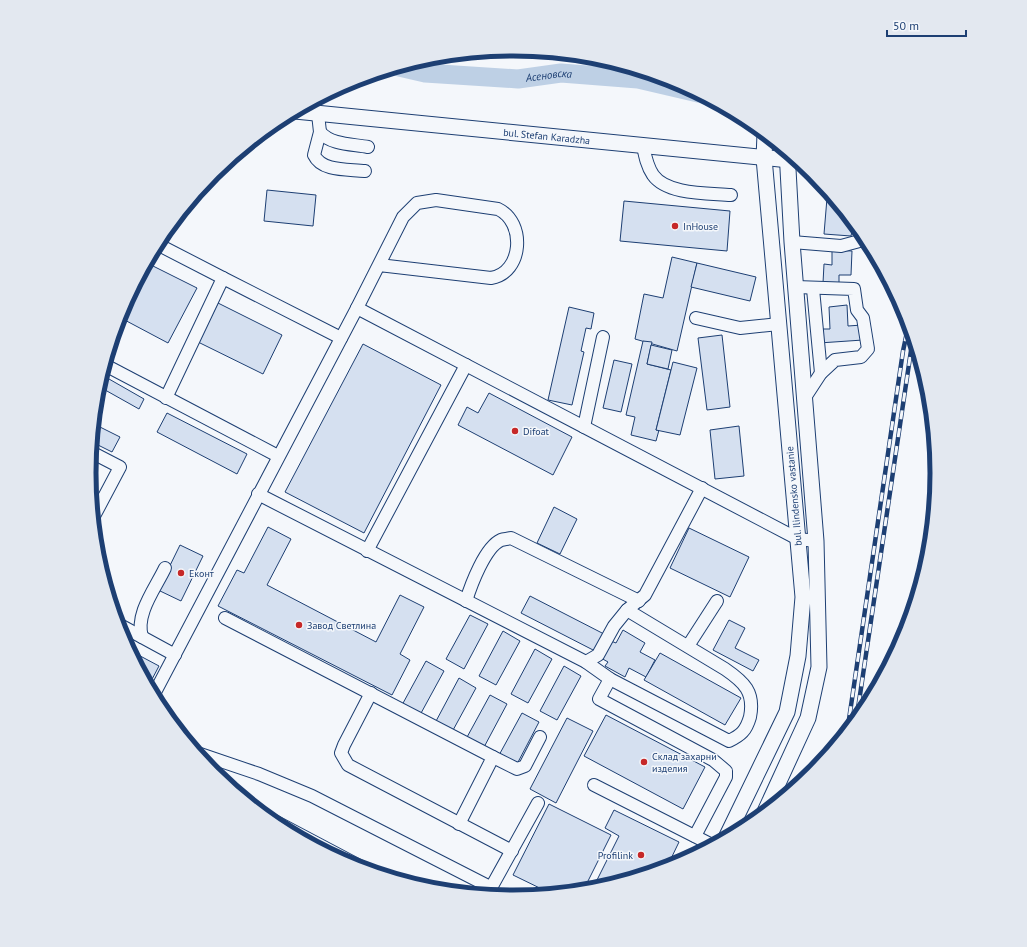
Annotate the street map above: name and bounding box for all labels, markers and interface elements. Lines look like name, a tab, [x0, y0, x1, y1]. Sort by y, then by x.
scale bar	[887, 12, 966, 38]
text: 50 m	[893, 18, 919, 33]
water label: Асеновска	[524, 66, 573, 85]
street label: bul. Stefan Karadzha	[503, 125, 591, 147]
place label: InHouse	[683, 220, 718, 233]
marker: InHouse	[670, 221, 680, 231]
place label: Difoat	[523, 425, 550, 438]
marker: Difoat	[510, 426, 520, 436]
street label: bul. Ilindensko vastanie	[783, 446, 805, 546]
place label: Еконт	[189, 567, 214, 580]
marker: Еконт	[176, 568, 186, 578]
place label: Завод Светлина	[307, 619, 376, 632]
marker: Завод Светлина	[294, 620, 304, 630]
place label: Склад захарни изделия	[652, 750, 717, 775]
marker: Склад захарни изделия	[639, 757, 649, 767]
place label: Profilink	[598, 849, 633, 862]
marker: Profilink	[636, 850, 646, 860]

